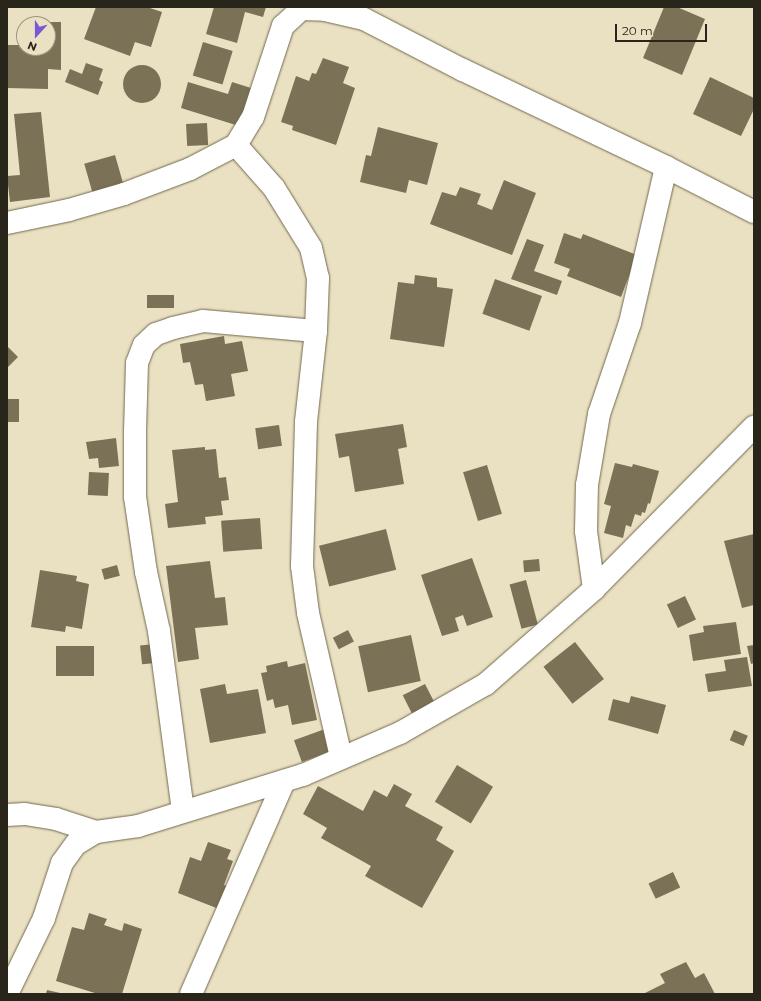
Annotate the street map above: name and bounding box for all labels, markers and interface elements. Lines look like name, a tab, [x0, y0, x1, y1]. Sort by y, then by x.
north arrow	[16, 16, 56, 56]
scale bar	[617, 16, 709, 42]
text: 20 m	[622, 23, 653, 38]
text: N	[25, 38, 39, 54]

